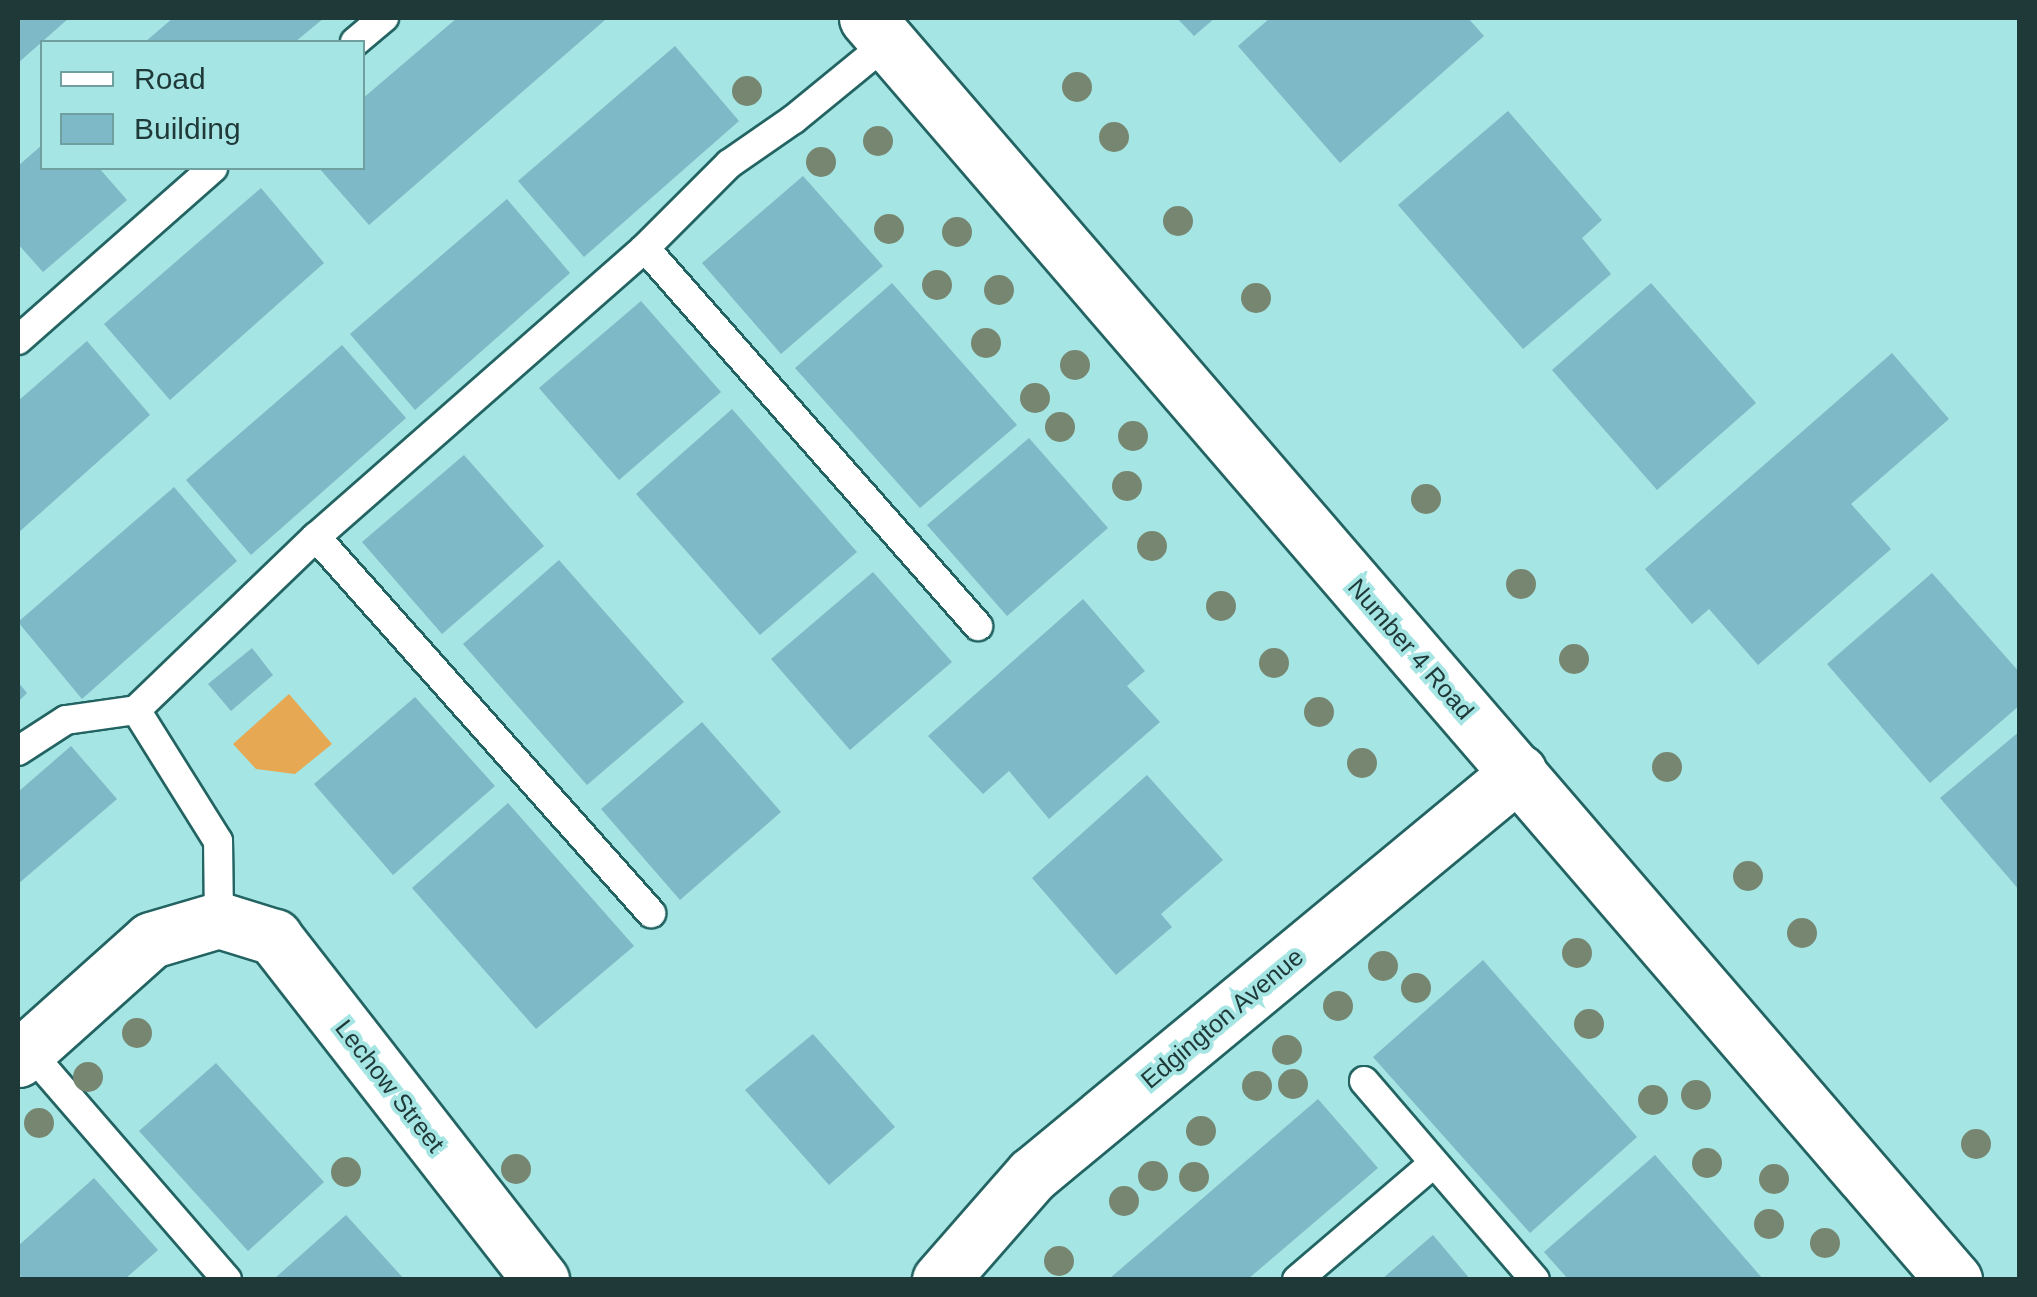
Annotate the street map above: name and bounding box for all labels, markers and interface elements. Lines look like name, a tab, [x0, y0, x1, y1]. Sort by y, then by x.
legend	[40, 40, 365, 170]
text: Road	[134, 62, 206, 95]
text: Building	[134, 112, 241, 145]
street label: Number 4 Road	[1342, 573, 1480, 725]
street label: Edgington Avenue	[1134, 941, 1310, 1095]
street label: Lechow Street	[329, 1014, 451, 1158]

